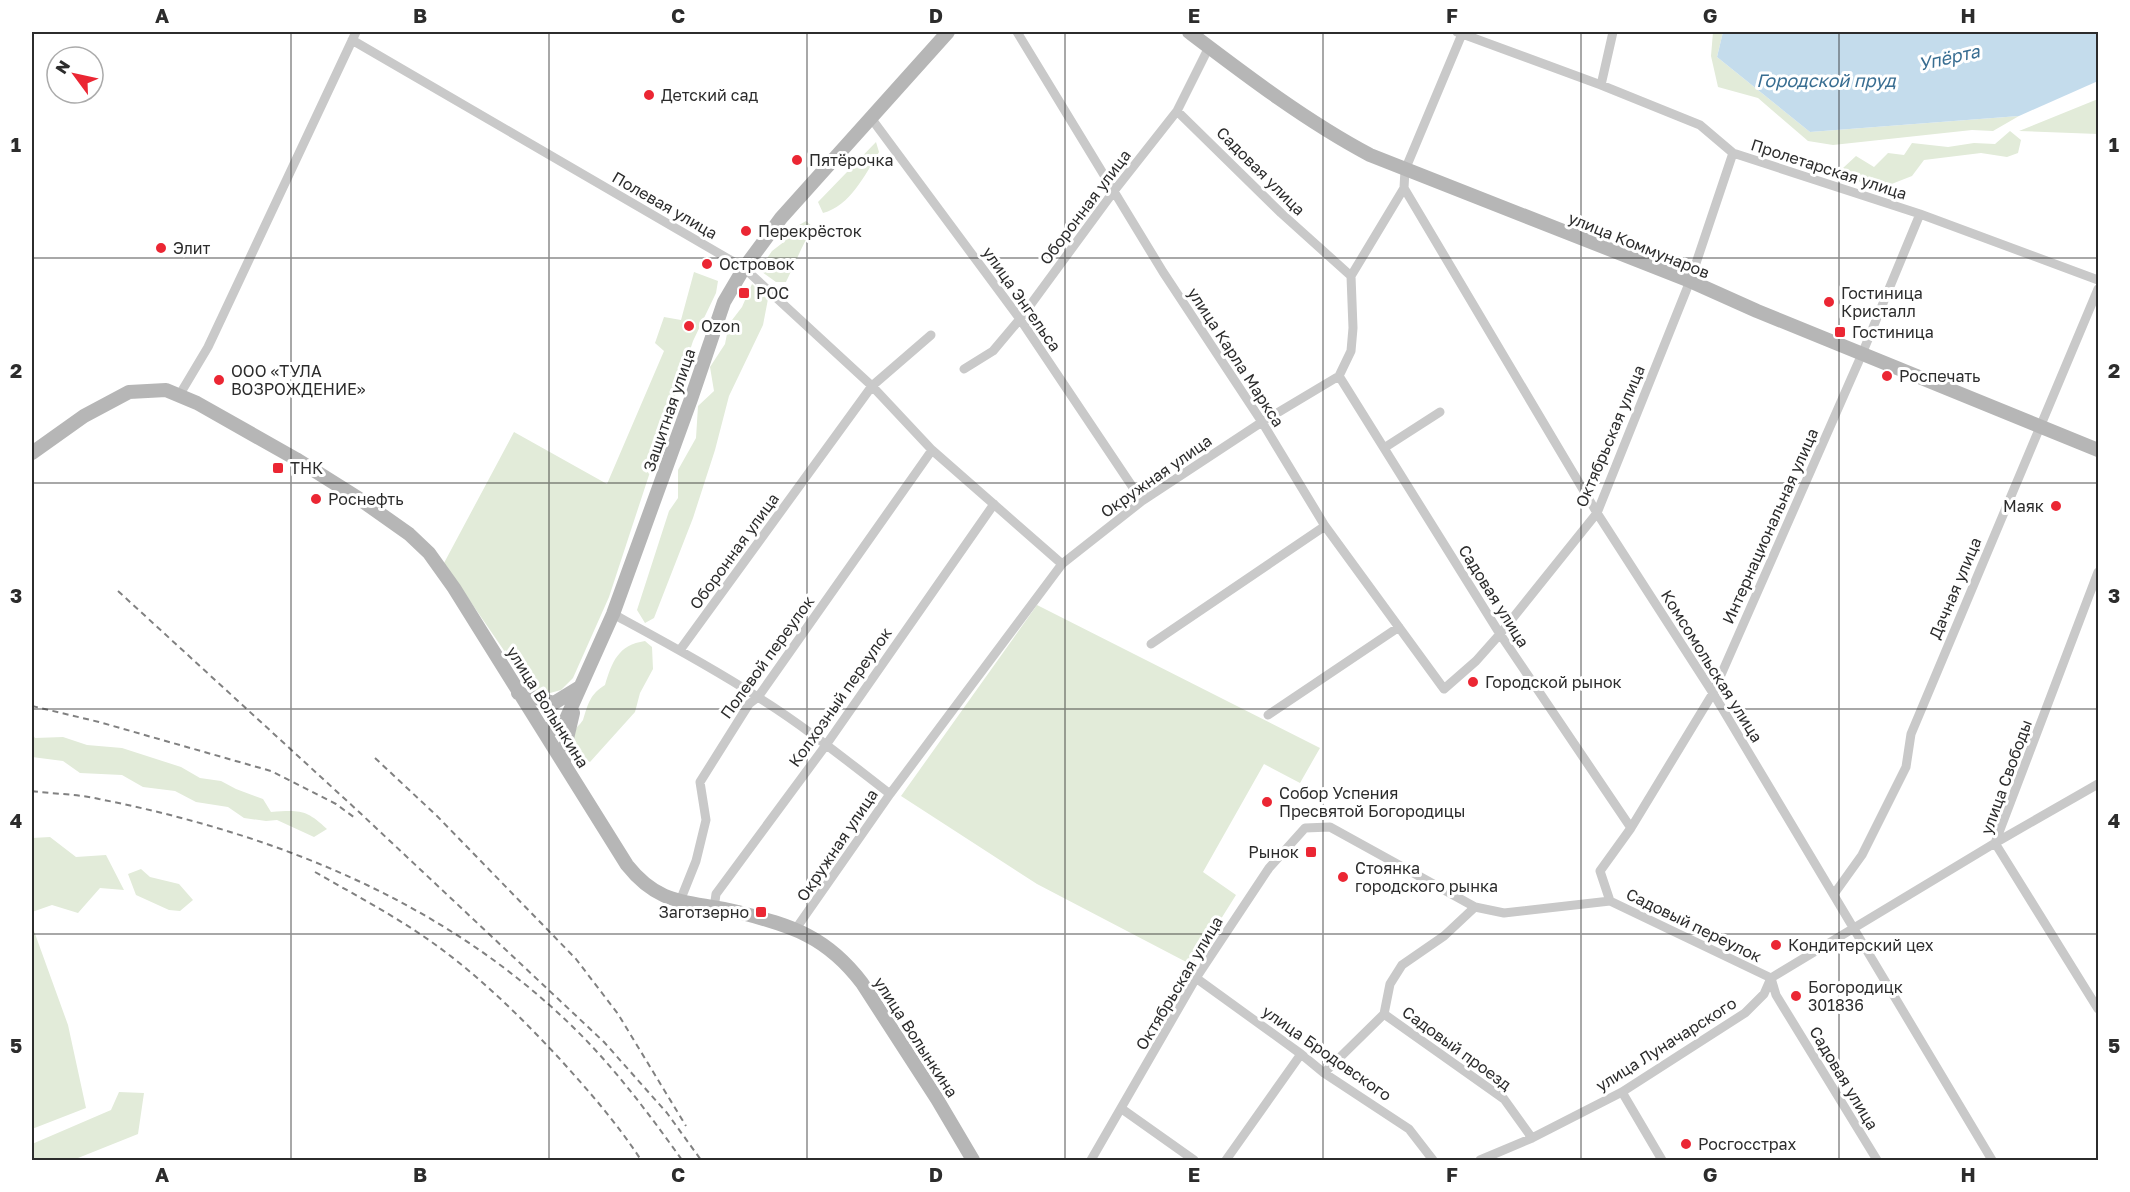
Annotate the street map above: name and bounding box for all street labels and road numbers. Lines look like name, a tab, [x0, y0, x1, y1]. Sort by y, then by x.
street label: Садовая улица	[1212, 122, 1310, 220]
street label: Пролетарская улица	[1748, 134, 1910, 204]
street label: Оборонная улица	[1035, 145, 1135, 269]
street label: Полевая улица	[609, 167, 721, 243]
street label: улица Коммунаров	[1565, 208, 1713, 282]
street label: улица Энгельса	[978, 243, 1066, 355]
street label: улица Карла Маркса	[1183, 283, 1289, 431]
street label: Защитная улица	[639, 346, 699, 474]
street label: Октябрьская улица	[1571, 362, 1649, 510]
street label: Интернациональная улица	[1718, 425, 1822, 627]
street label: Окружная улица	[1096, 430, 1216, 522]
street label: Оборонная улица	[685, 489, 783, 613]
street label: Дачная улица	[1925, 534, 1985, 642]
street label: Садовая улица	[1454, 541, 1534, 651]
street label: Комсомольская улица	[1657, 586, 1767, 746]
street label: Полевой переулок	[716, 592, 818, 722]
street label: Колхозный переулок	[784, 623, 896, 771]
street label: улица Волынкина	[503, 643, 593, 771]
street label: улица Свободы	[1976, 717, 2036, 837]
street label: Окружная улица	[792, 785, 882, 905]
street label: Садовый переулок	[1623, 884, 1765, 966]
street label: Октябрьская улица	[1131, 912, 1227, 1054]
street label: улица Волынкина	[870, 973, 962, 1101]
street label: улица Луначарского	[1592, 993, 1740, 1095]
street label: улица Бродовского	[1259, 1001, 1395, 1105]
street label: Садовый проезд	[1398, 1002, 1516, 1095]
street label: Садовая улица	[1805, 1023, 1883, 1133]

